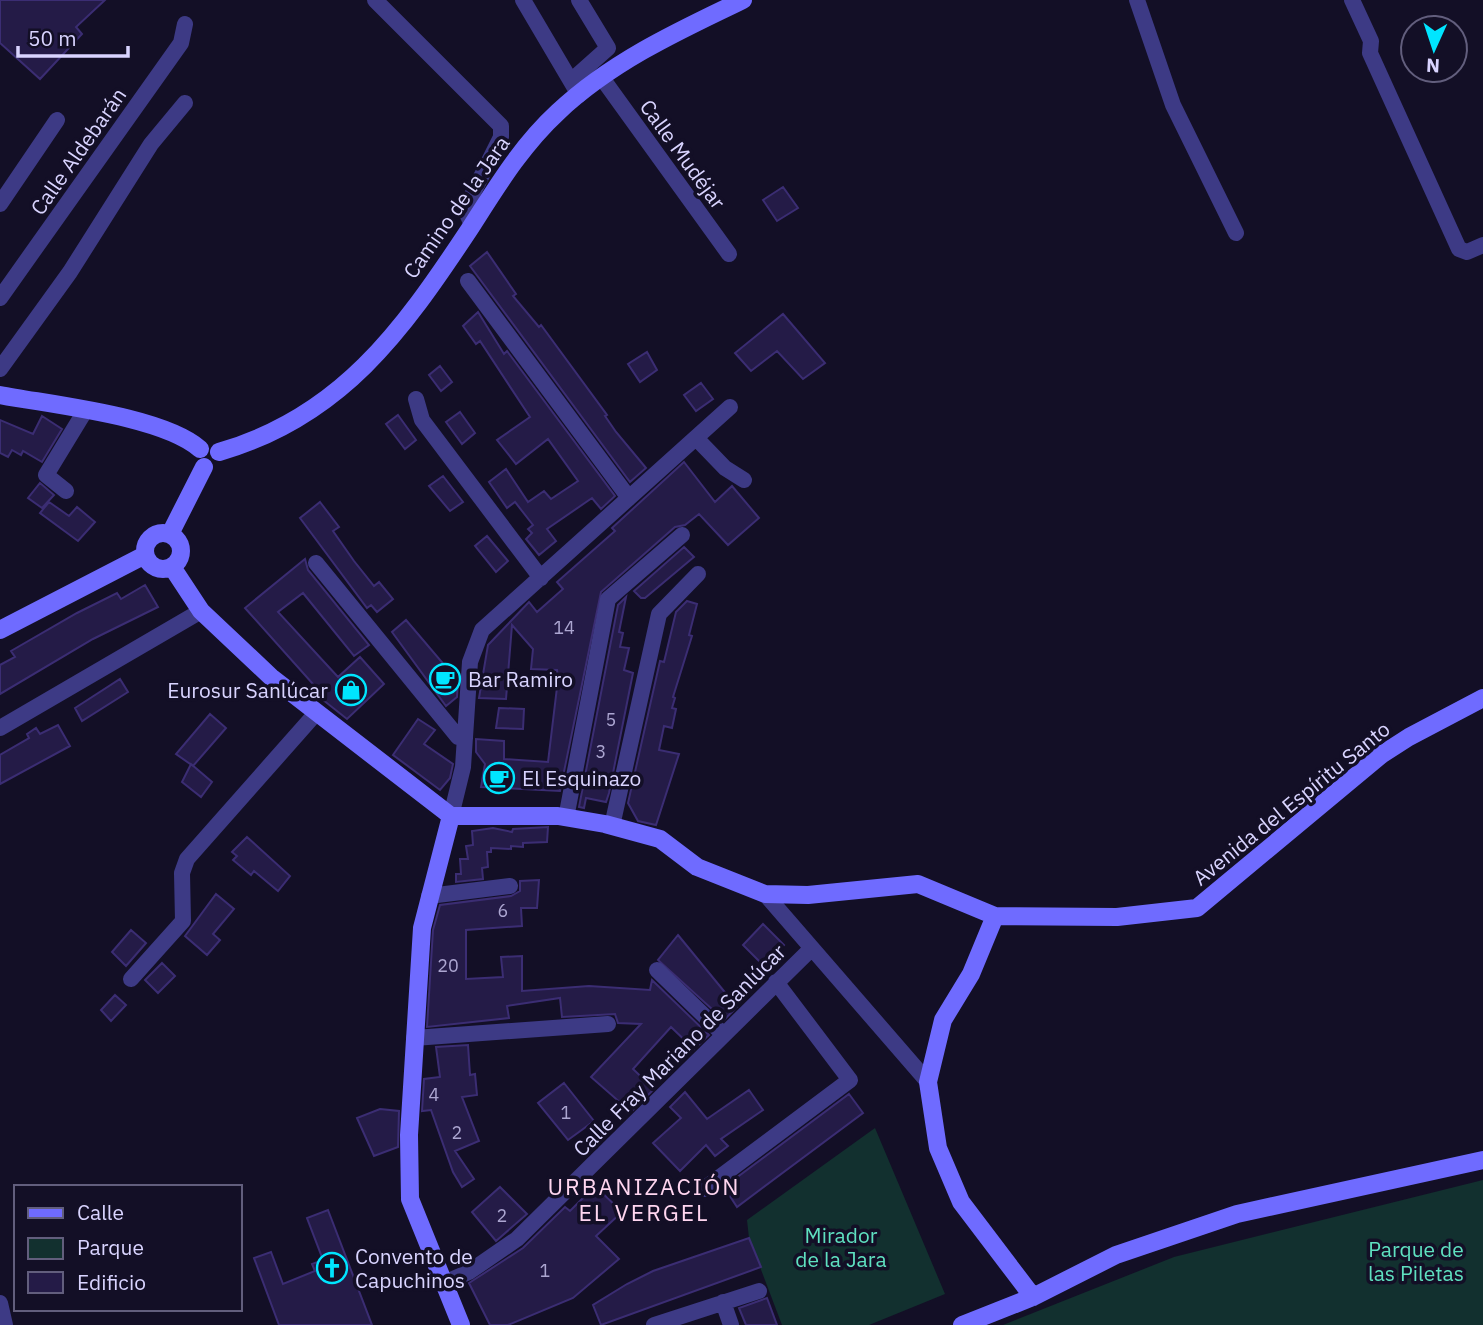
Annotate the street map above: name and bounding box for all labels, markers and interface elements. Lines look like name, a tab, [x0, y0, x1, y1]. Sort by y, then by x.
scale bar	[18, 14, 128, 58]
north arrow	[1399, 14, 1469, 84]
text: 50 m	[28, 24, 77, 52]
text: N	[1426, 54, 1441, 78]
street label: Calle Aldebarán	[24, 82, 132, 220]
street label: Calle Mudéjar	[634, 94, 732, 215]
street label: Camino de la Jara	[396, 130, 516, 284]
house number: 14	[553, 616, 575, 639]
cafe icon: Bar Ramiro	[428, 662, 462, 696]
place label: Bar Ramiro	[468, 665, 573, 693]
shop icon: Eurosur Sanlúcar	[334, 673, 368, 707]
place label: Eurosur Sanlúcar	[167, 676, 328, 704]
house number: 5	[606, 708, 616, 731]
street label: Avenida del Espíritu Santo	[1187, 715, 1395, 891]
house number: 3	[596, 740, 606, 763]
cafe icon: El Esquinazo	[482, 761, 516, 795]
place label: El Esquinazo	[522, 764, 641, 792]
house number: 6	[498, 899, 508, 922]
street label: Calle Fray Mariano de Sanlúcar	[567, 937, 792, 1162]
house number: 20	[437, 954, 459, 977]
house number: 4	[429, 1083, 440, 1106]
house number: 1	[561, 1101, 571, 1124]
house number: 2	[452, 1121, 462, 1144]
district label: URBANIZACIÓN EL VERGEL	[547, 1171, 741, 1227]
legend	[14, 1185, 242, 1311]
text: Calle	[77, 1198, 124, 1226]
house number: 2	[497, 1204, 507, 1227]
park label: Mirador de la Jara	[795, 1221, 887, 1273]
text: Parque	[77, 1233, 144, 1261]
park label: Parque de las Piletas	[1368, 1235, 1464, 1287]
place label: Convento de Capuchinos	[355, 1242, 473, 1294]
church icon: Convento de Capuchinos	[315, 1251, 349, 1285]
house number: 1	[540, 1259, 550, 1282]
text: Edificio	[77, 1268, 146, 1296]

